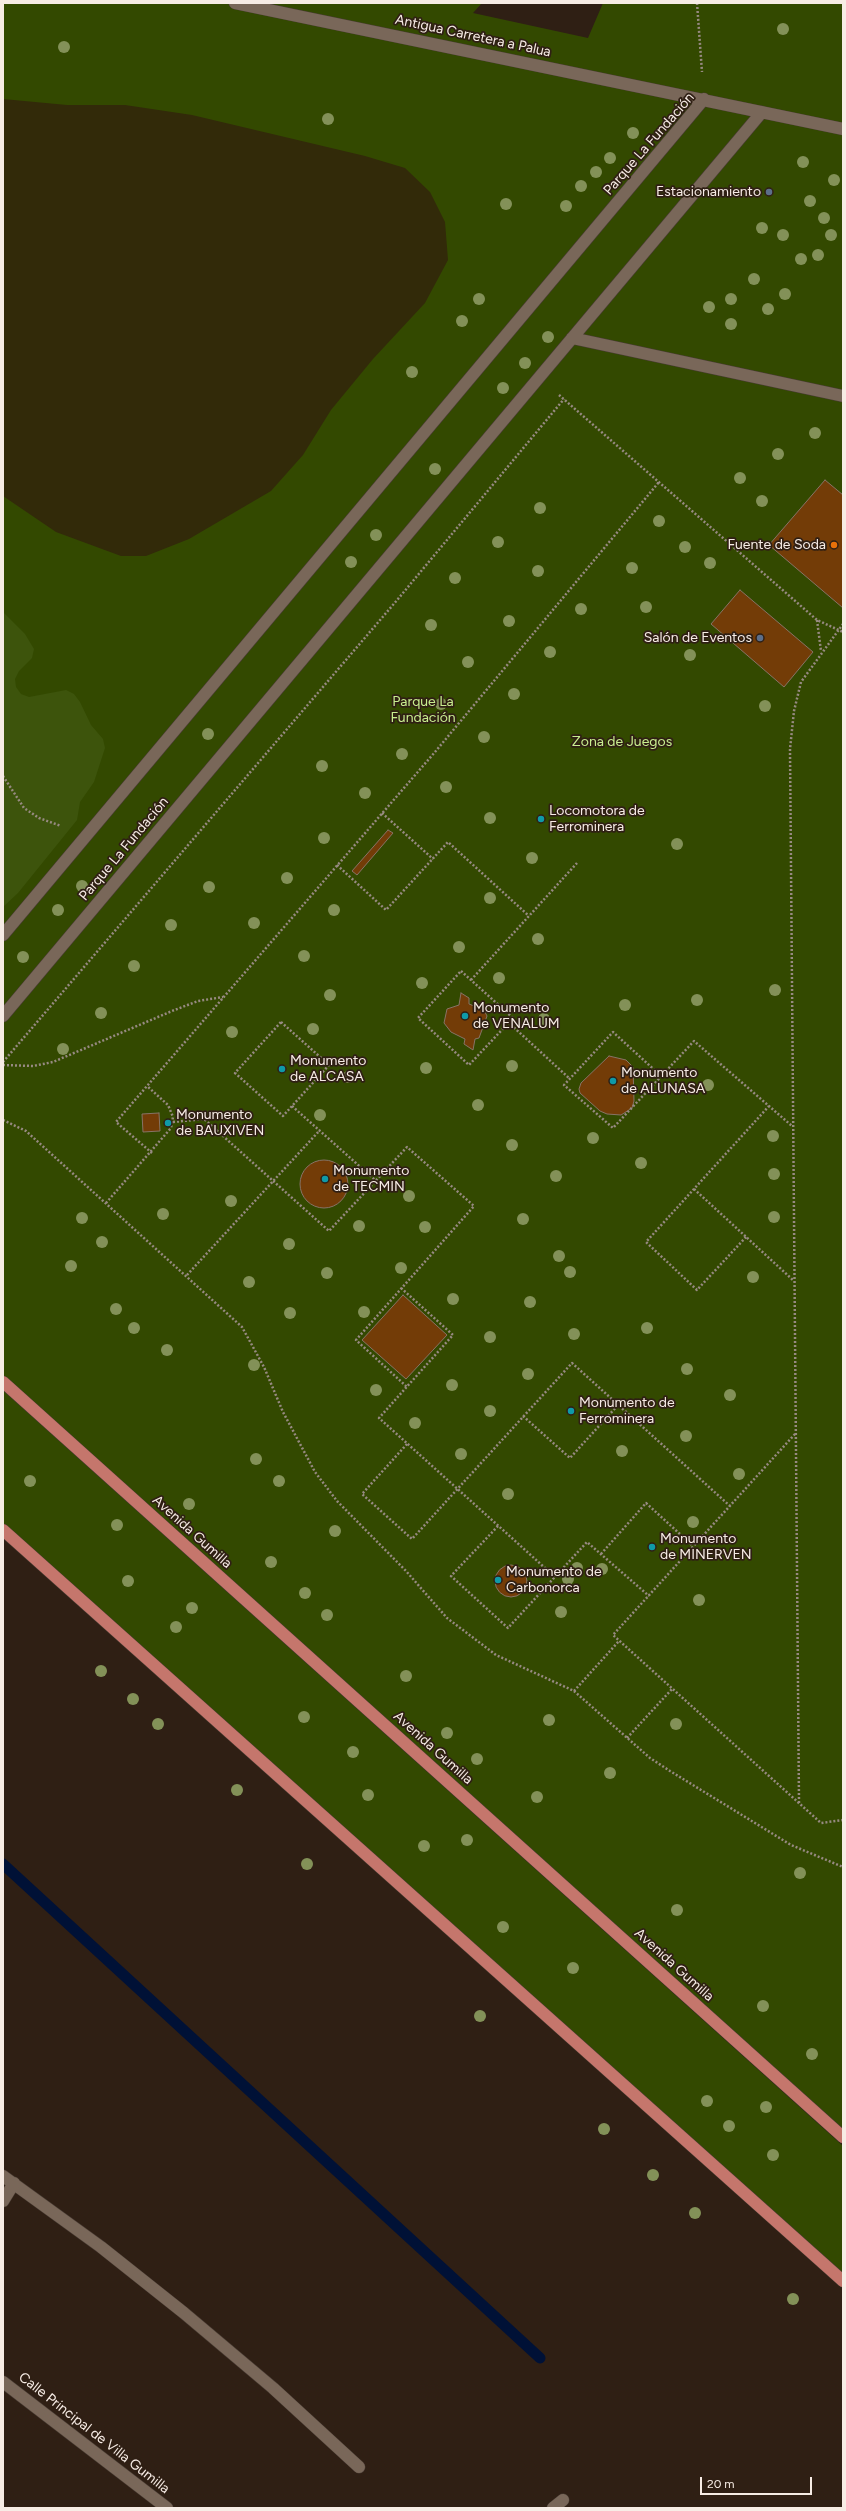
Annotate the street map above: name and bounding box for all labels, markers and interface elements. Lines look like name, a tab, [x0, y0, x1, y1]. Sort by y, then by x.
street label: Antigua Carretera a Palua	[394, 11, 552, 61]
street label: Parque La Fundación	[600, 89, 698, 199]
place label: Estacionamiento	[656, 184, 761, 200]
marker: Estacionamiento	[764, 187, 774, 197]
place label: Fuente de Soda	[728, 537, 826, 553]
marker: Fuente de Soda	[829, 540, 839, 550]
place label: Salón de Eventos	[644, 630, 752, 646]
marker: Salón de Eventos	[755, 633, 765, 643]
park label: Parque La Fundación	[390, 694, 456, 726]
park label: Zona de Juegos	[572, 734, 672, 750]
street label: Parque La Fundación	[76, 794, 172, 904]
place label: Locomotora de Ferrominera	[549, 803, 645, 836]
marker: Locomotora de Ferrominera	[536, 814, 546, 824]
place label: Monumento de VENALUM	[473, 1000, 560, 1032]
marker: Monumento de VENALUM	[460, 1011, 470, 1021]
place label: Monumento de ALCASA	[290, 1053, 366, 1086]
marker: Monumento de ALCASA	[277, 1064, 287, 1074]
place label: Monumento de ALUNASA	[621, 1065, 705, 1098]
marker: Monumento de ALUNASA	[608, 1076, 618, 1086]
place label: Monumento de BAUXIVEN	[176, 1107, 264, 1140]
marker: Monumento de BAUXIVEN	[163, 1118, 173, 1128]
place label: Monumento de TECMIN	[333, 1163, 409, 1196]
marker: Monumento de TECMIN	[320, 1174, 330, 1184]
place label: Monumento de Ferrominera	[579, 1395, 675, 1428]
marker: Monumento de Ferrominera	[566, 1406, 576, 1416]
street label: Avenida Gumilla	[149, 1492, 235, 1572]
place label: Monumento de MINERVEN	[660, 1531, 752, 1564]
marker: Monumento de MINERVEN	[647, 1542, 657, 1552]
place label: Monumento de Carbonorca	[506, 1564, 602, 1596]
marker: Monumento de Carbonorca	[493, 1575, 503, 1585]
street label: Avenida Gumilla	[390, 1708, 476, 1788]
street label: Avenida Gumilla	[631, 1925, 717, 2005]
street label: Calle Principal de Villa Gumilla	[15, 2369, 173, 2497]
scale bar	[702, 2469, 814, 2495]
text: 20 m	[707, 2477, 735, 2491]

